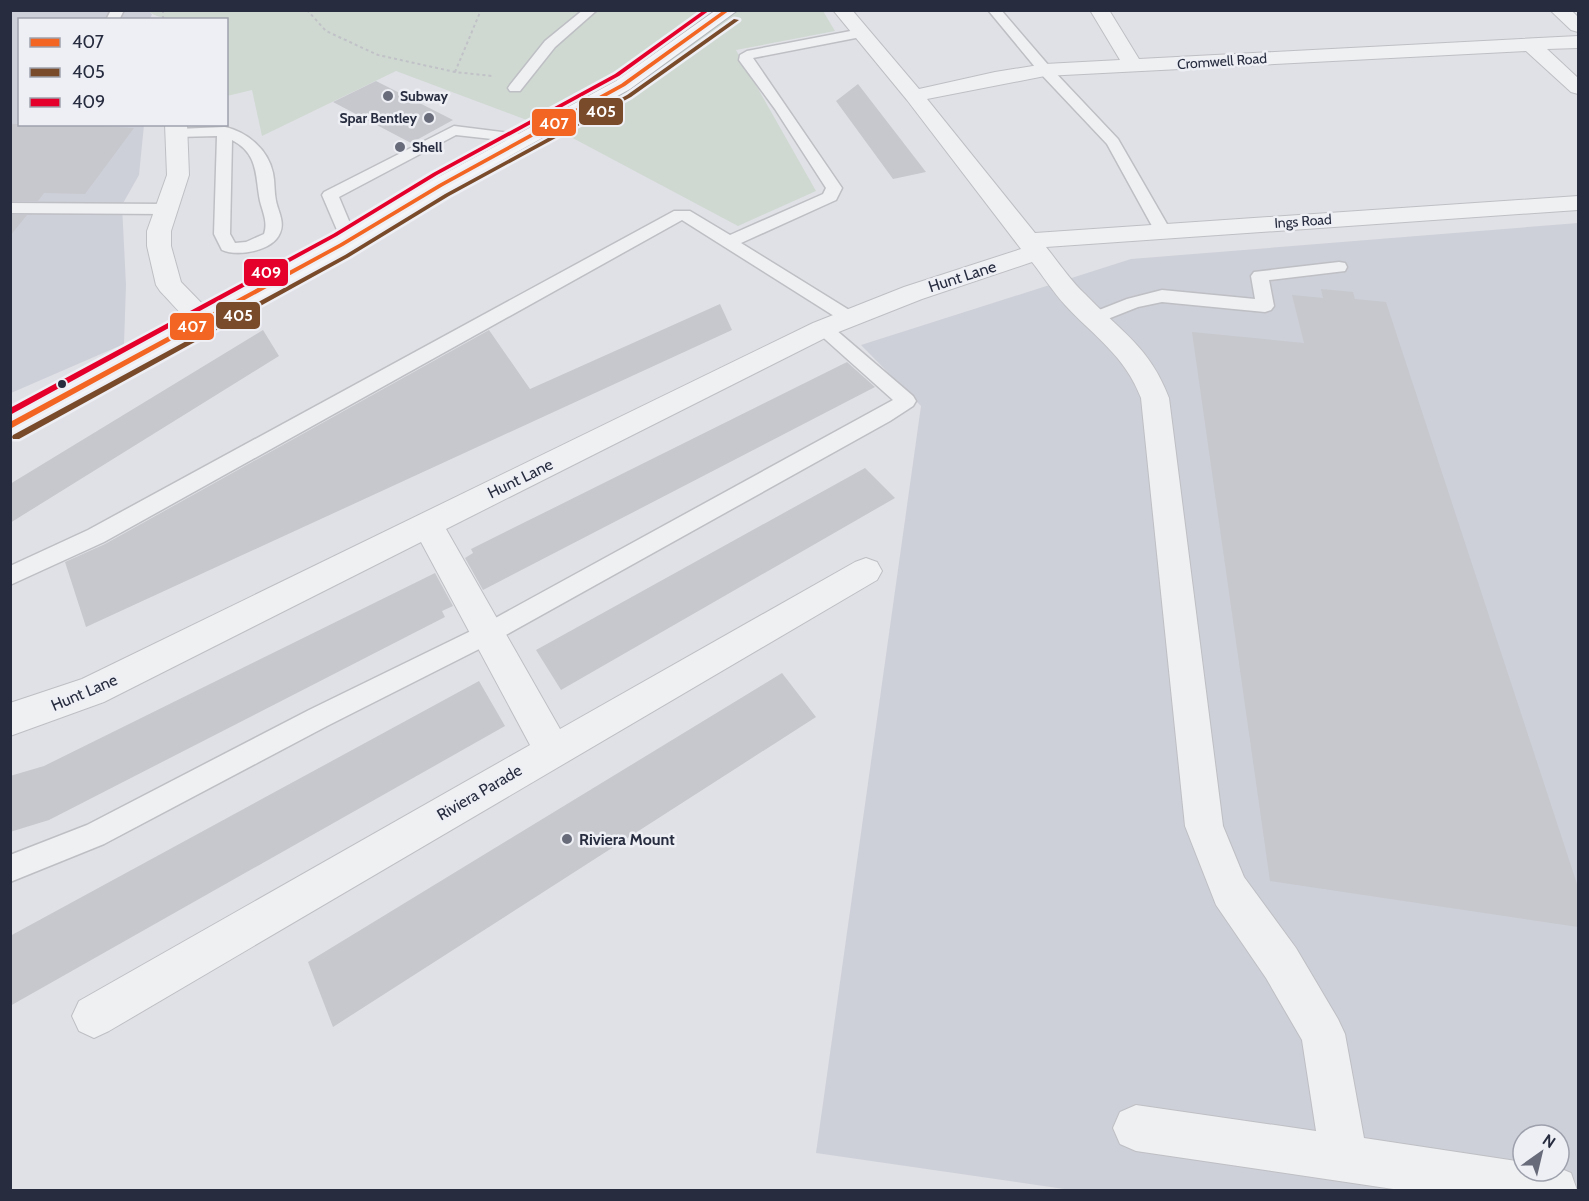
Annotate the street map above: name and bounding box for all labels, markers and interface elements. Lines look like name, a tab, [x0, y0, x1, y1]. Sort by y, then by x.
legend	[18, 18, 228, 126]
text: 407	[72, 31, 104, 53]
street label: Cromwell Road	[1176, 49, 1268, 73]
text: 405	[72, 61, 105, 83]
place label: Subway	[400, 87, 448, 105]
marker: Subway	[381, 89, 395, 103]
text: 409	[72, 91, 105, 113]
line badge: 405	[578, 97, 624, 126]
text: 405	[586, 102, 616, 121]
line badge: 407	[531, 108, 577, 137]
place label: Spar Bentley	[340, 109, 417, 127]
marker: Spar Bentley	[422, 111, 436, 125]
text: 407	[539, 114, 570, 133]
place label: Shell	[412, 138, 443, 156]
marker: Shell	[393, 140, 407, 154]
street label: Ings Road	[1274, 210, 1332, 232]
street label: Hunt Lane	[926, 257, 998, 296]
line badge: 409	[243, 258, 289, 287]
text: 409	[251, 263, 281, 282]
line badge: 405	[215, 301, 261, 330]
text: 405	[223, 306, 253, 325]
line badge: 407	[169, 312, 215, 341]
text: 407	[177, 317, 208, 336]
unlabelled marker	[56, 378, 68, 390]
street label: Hunt Lane	[485, 455, 556, 502]
street label: Hunt Lane	[48, 670, 120, 715]
street label: Riviera Parade	[433, 760, 525, 824]
place label: Riviera Mount	[579, 830, 675, 849]
marker: Riviera Mount	[560, 832, 574, 846]
north arrow	[1511, 1123, 1571, 1183]
text: N	[1539, 1130, 1559, 1152]

